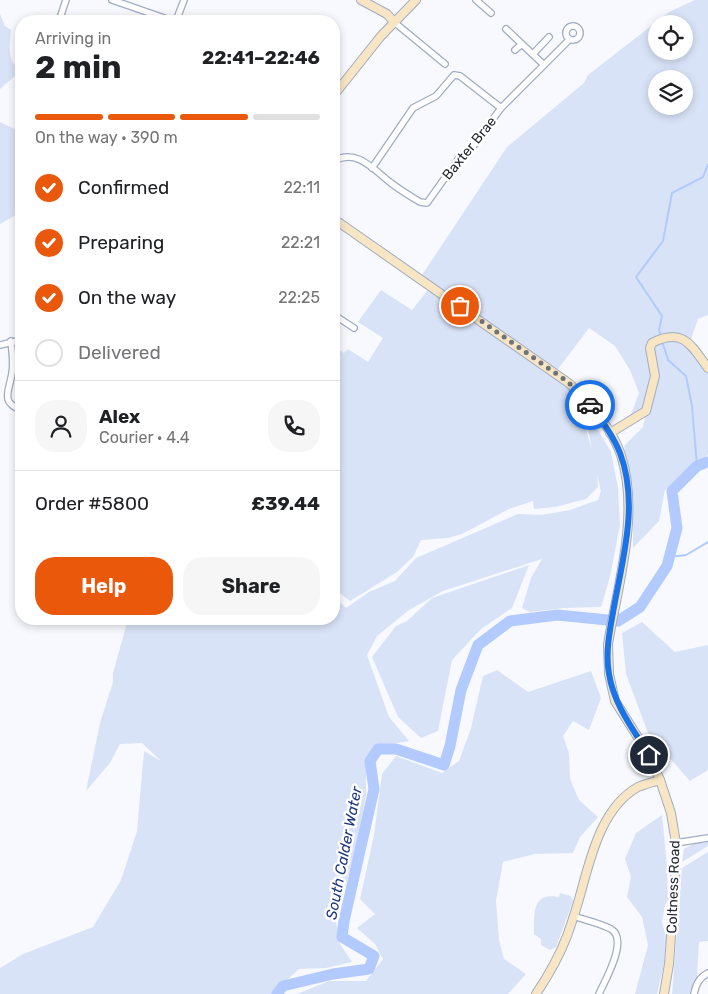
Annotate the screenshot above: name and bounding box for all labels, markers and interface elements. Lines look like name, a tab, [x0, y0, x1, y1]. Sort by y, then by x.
map controls	[648, 15, 693, 115]
button: locate	[648, 15, 693, 60]
text: Arriving in	[35, 29, 111, 48]
text: 22:41–22:46	[202, 46, 320, 69]
text: 2 min	[35, 48, 122, 86]
button: layers	[648, 70, 693, 115]
street label: Baxter Brae	[439, 113, 500, 183]
text: On the way · 390 m	[35, 128, 178, 147]
icon: check	[35, 174, 63, 202]
text: Confirmed	[78, 176, 169, 199]
text: 22:11	[283, 178, 320, 197]
icon: check	[35, 229, 63, 257]
text: Preparing	[78, 231, 164, 254]
text: 22:21	[281, 233, 320, 252]
icon: check	[35, 284, 63, 312]
pin	[439, 285, 481, 327]
text: On the way	[78, 286, 176, 309]
text: 22:25	[278, 288, 320, 307]
icon: bag	[446, 292, 474, 320]
text: Delivered	[78, 341, 161, 364]
courier	[565, 380, 615, 430]
icon: car	[576, 391, 604, 419]
button: person	[35, 400, 87, 452]
button: phone	[268, 400, 320, 452]
text: Alex	[99, 405, 140, 428]
text: Courier · 4.4	[99, 428, 190, 447]
text: Order #5800	[35, 492, 149, 515]
text: £39.44	[251, 492, 320, 515]
button: Help	[35, 557, 173, 615]
button: Share	[183, 557, 320, 615]
pin	[628, 734, 670, 776]
icon: home	[635, 741, 663, 769]
water label: South Calder Water	[322, 784, 366, 921]
street label: Coltness Road	[663, 840, 684, 934]

